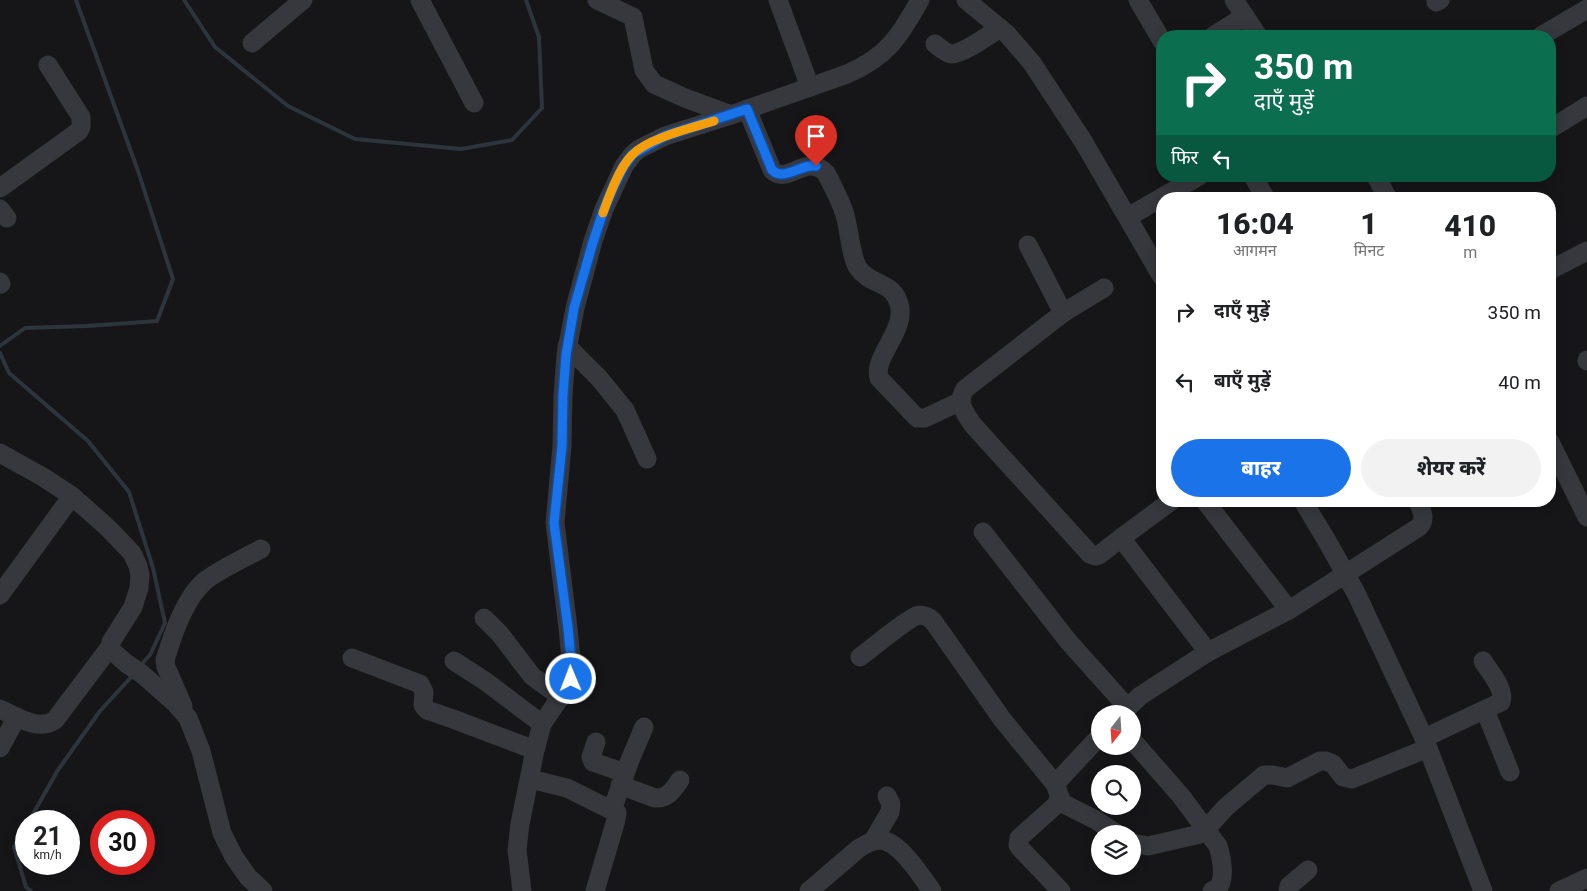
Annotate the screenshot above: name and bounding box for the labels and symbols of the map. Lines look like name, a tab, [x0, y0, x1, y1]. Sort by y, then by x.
pin	[795, 115, 837, 166]
position arrow	[544, 652, 596, 704]
north arrow	[1091, 705, 1141, 755]
speed limit sign: 30	[90, 810, 155, 875]

